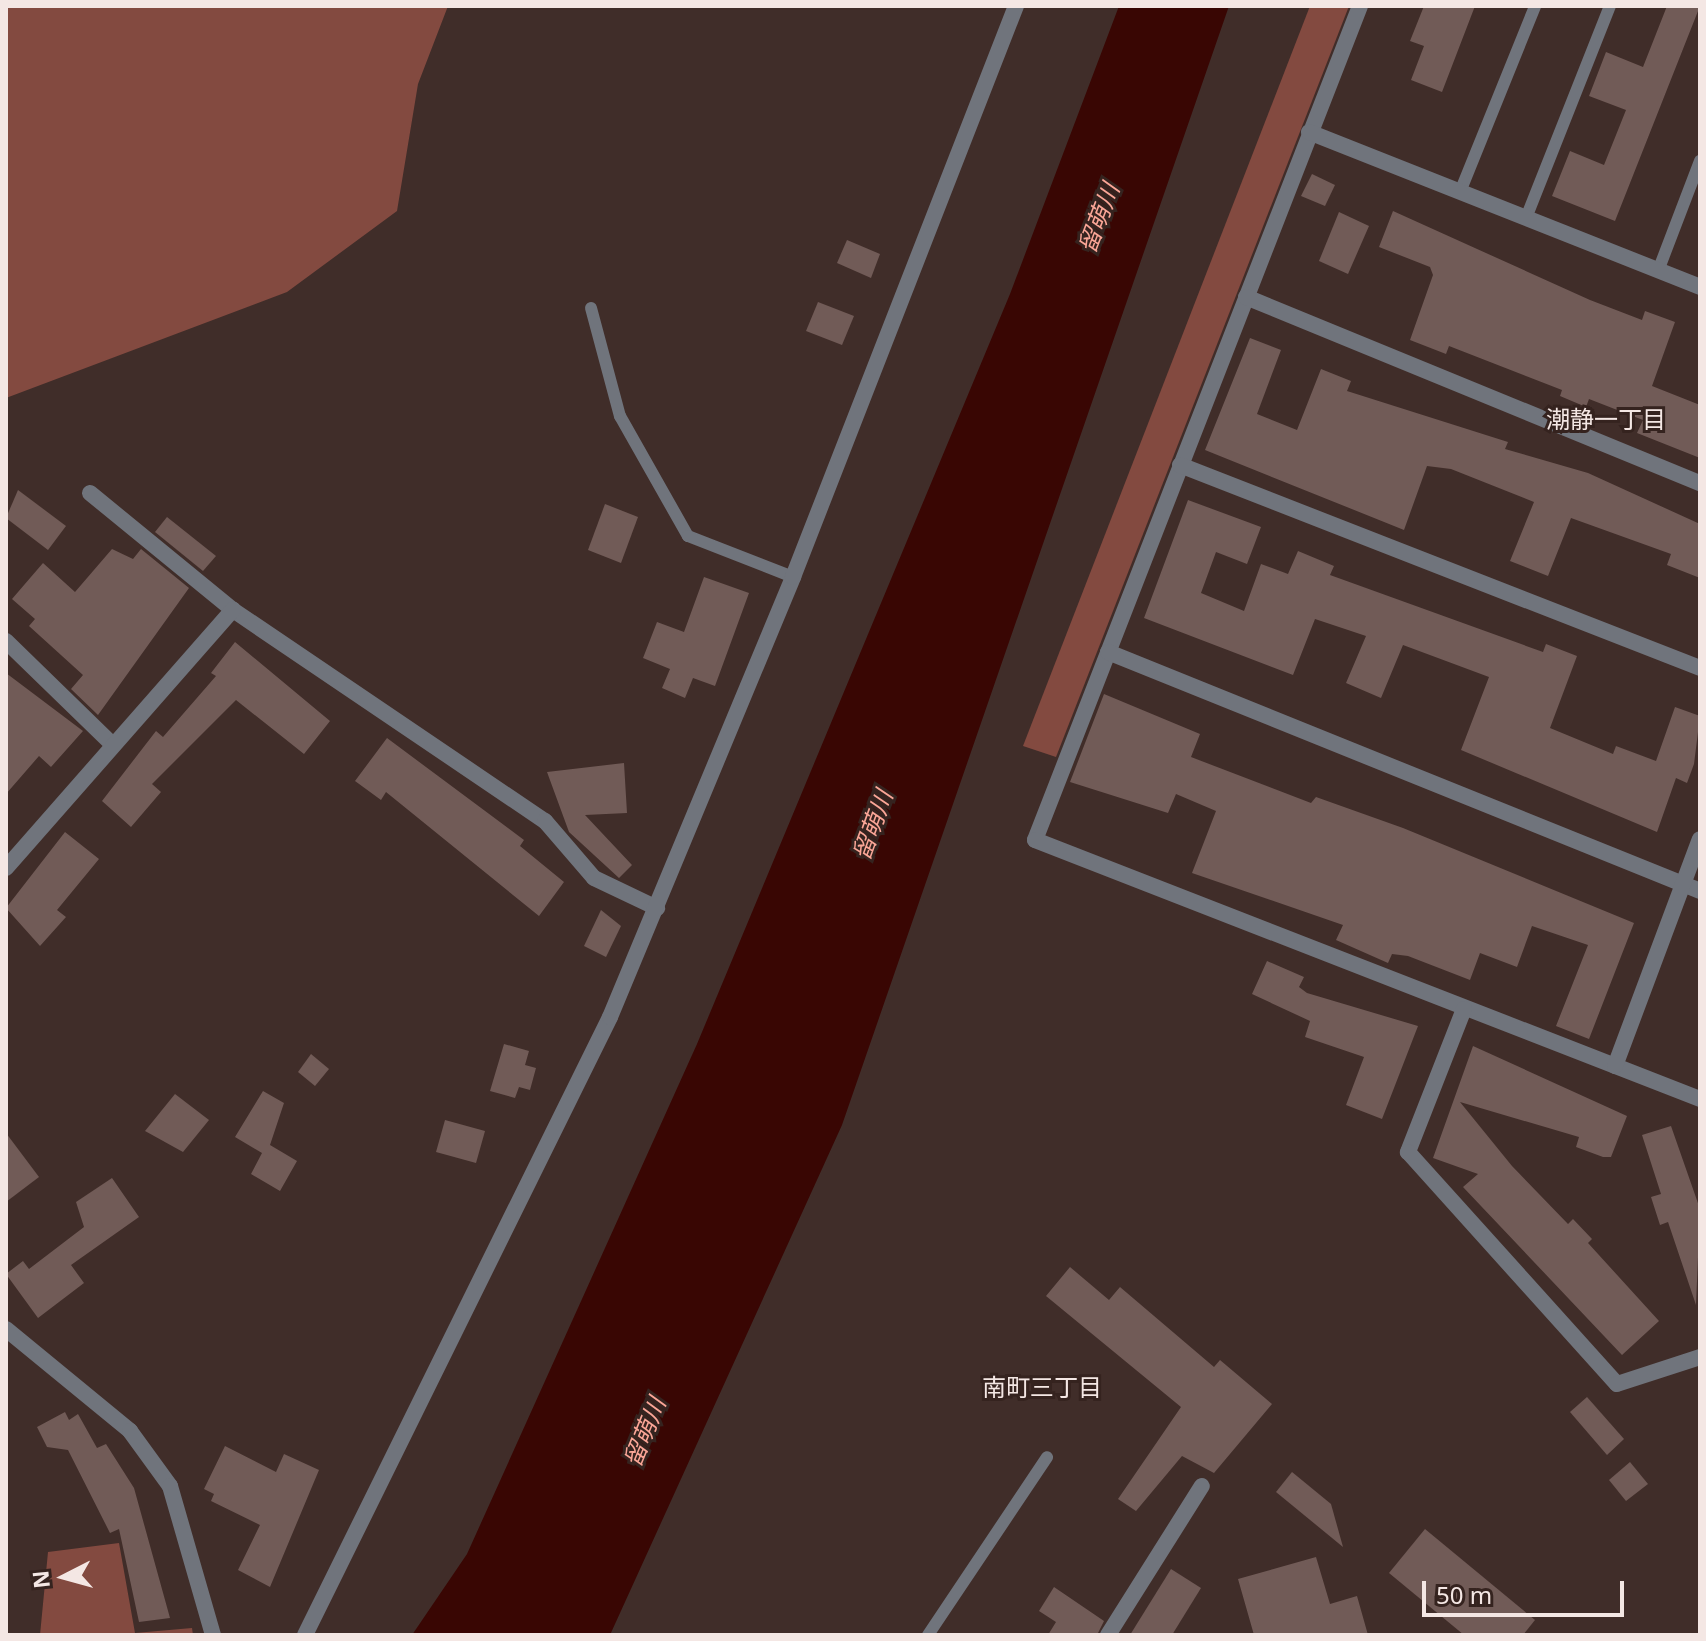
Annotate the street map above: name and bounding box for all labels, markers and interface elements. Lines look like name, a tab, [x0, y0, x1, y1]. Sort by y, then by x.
water label: 留萌川	[1072, 179, 1124, 257]
district label: 潮静一丁目	[1546, 405, 1666, 433]
water label: 留萌川	[846, 786, 898, 864]
district label: 南町三丁目	[982, 1373, 1102, 1401]
water label: 留萌川	[617, 1393, 671, 1471]
north arrow	[24, 1537, 104, 1617]
scale bar	[1426, 1565, 1628, 1615]
text: N	[24, 1569, 56, 1590]
text: 50 m	[1436, 1578, 1492, 1611]

